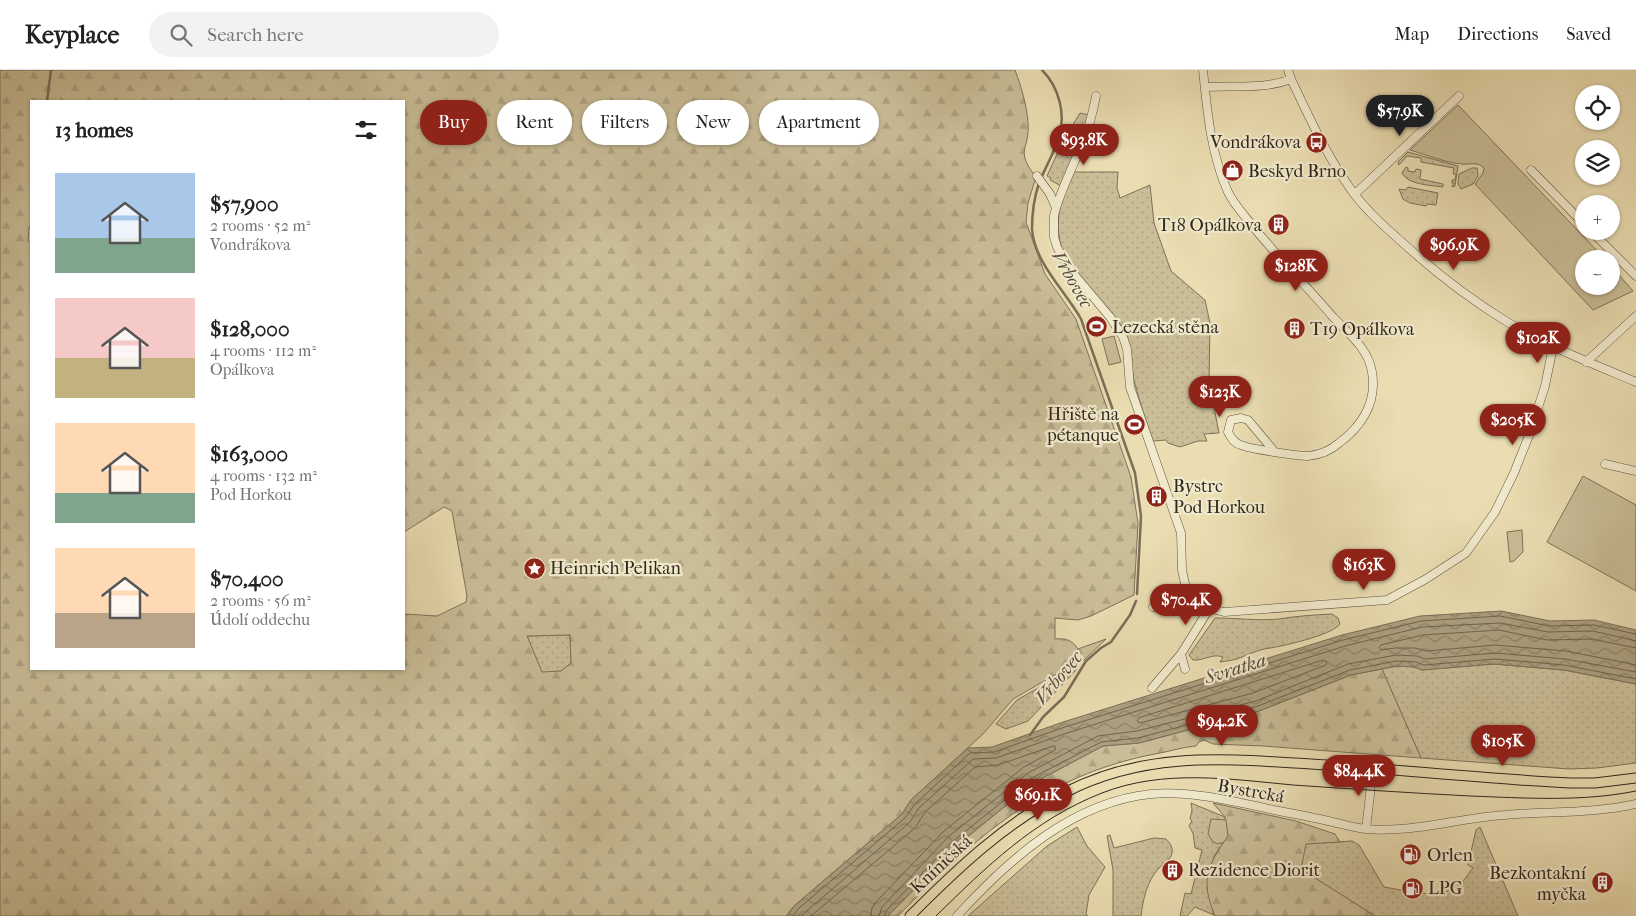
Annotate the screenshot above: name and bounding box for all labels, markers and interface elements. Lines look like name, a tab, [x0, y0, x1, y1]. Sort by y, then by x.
search box	[149, 12, 499, 57]
text: Keyplace	[25, 21, 119, 49]
icon: search	[167, 21, 195, 49]
text: Search here	[207, 24, 304, 46]
text: Map	[1395, 24, 1429, 45]
text: Directions	[1457, 24, 1538, 45]
text: Saved	[1566, 24, 1611, 45]
map controls	[1575, 85, 1620, 295]
button: locate	[1575, 85, 1620, 130]
pin: $57.9K	[1359, 94, 1441, 137]
chip: Buy	[420, 100, 487, 145]
chip: Rent	[497, 100, 572, 145]
chip: Filters	[582, 100, 667, 145]
chip: New	[677, 100, 749, 145]
chip: Apartment	[759, 100, 879, 145]
text: $57.9K	[1377, 101, 1423, 120]
icon: filters	[352, 116, 380, 144]
text: 13 homes	[55, 118, 133, 142]
pin: $93.8K	[1043, 124, 1125, 166]
text: $93.8K	[1061, 130, 1107, 149]
bus stop icon: Vondrákova	[1305, 130, 1329, 154]
place label: Vondrákova	[1209, 132, 1302, 153]
button: layers	[1575, 140, 1620, 185]
shop icon: Beskyd Brno	[1220, 159, 1244, 183]
place label: Beskyd Brno	[1248, 161, 1346, 182]
text: $57,900	[210, 192, 279, 216]
icon: home	[95, 193, 155, 253]
button: +	[1575, 195, 1620, 240]
building icon: T18 Opálkova	[1266, 213, 1290, 237]
place label: T18 Opálkova	[1158, 215, 1263, 236]
text: 2 rooms · 52 m²	[210, 216, 310, 235]
pin: $96.9K	[1413, 228, 1495, 271]
text: Vondrákova	[210, 235, 291, 254]
text: $96.9K	[1430, 235, 1478, 254]
water label: Vrbovec	[1047, 247, 1098, 313]
pin: $128K	[1261, 250, 1331, 292]
button: −	[1575, 250, 1620, 295]
text: $128K	[1275, 256, 1317, 275]
sports icon: Lezecká stěna	[1084, 315, 1108, 339]
text: $128,000	[210, 317, 290, 341]
place label: Lezecká stěna	[1112, 317, 1219, 338]
building icon: T19 Opálkova	[1282, 317, 1306, 341]
icon: home	[95, 318, 155, 378]
place label: T19 Opálkova	[1310, 319, 1415, 340]
pin: $102K	[1503, 322, 1573, 364]
text: $102K	[1516, 328, 1560, 347]
text: 4 rooms · 112 m²	[210, 341, 316, 360]
text: Opálkova	[210, 360, 274, 379]
pin: $123K	[1185, 376, 1255, 418]
text: $123K	[1200, 382, 1240, 401]
place label: Hřiště na pétanque	[1046, 404, 1120, 446]
pin: $205K	[1478, 404, 1548, 446]
text: $205K	[1491, 410, 1535, 429]
sports icon: Hřiště na pétanque	[1123, 412, 1147, 436]
text: $163,000	[210, 442, 288, 466]
icon: home	[95, 443, 155, 503]
text: 4 rooms · 132 m²	[210, 466, 317, 485]
place label: Bystrc Pod Horkou	[1173, 476, 1265, 518]
building icon: Bystrc Pod Horkou	[1145, 484, 1169, 508]
text: Pod Horkou	[210, 485, 292, 504]
pin: $163K	[1329, 548, 1399, 591]
text: $163K	[1343, 555, 1385, 574]
place icon: Heinrich Pelikan	[522, 556, 546, 580]
place label: Heinrich Pelikan	[550, 558, 682, 579]
text: $70,400	[210, 567, 284, 591]
icon: home	[95, 568, 155, 628]
pin: $70.4K	[1145, 584, 1227, 626]
text: $70.4K	[1161, 590, 1211, 609]
text: 2 rooms · 56 m²	[210, 591, 311, 610]
text: Údolí oddechu	[210, 610, 310, 629]
water label: Vrbovec	[1030, 646, 1088, 709]
water label: Svratka	[1201, 649, 1269, 689]
pin: $94.2K	[1181, 704, 1263, 747]
text: $94.2K	[1197, 711, 1247, 730]
pin: $105K	[1468, 724, 1538, 767]
text: $105K	[1482, 731, 1524, 750]
pin: $84.4K	[1318, 754, 1400, 797]
text: $84.4K	[1333, 761, 1385, 780]
street label: Bystrcká	[1216, 775, 1287, 808]
pin: $69.1K	[997, 778, 1079, 821]
text: $69.1K	[1015, 785, 1061, 804]
street label: Kníničská	[906, 830, 977, 898]
fuel station icon: Orlen	[1399, 843, 1423, 867]
place label: Orlen	[1427, 845, 1474, 866]
building icon: Rezidence Diorit	[1160, 858, 1184, 882]
place label: Rezidence Diorit	[1188, 860, 1320, 881]
place label: Bezkontakní myčka	[1489, 863, 1587, 905]
building icon: Bezkontakní myčka	[1590, 871, 1614, 895]
fuel station icon: LPG	[1400, 876, 1424, 900]
place label: LPG	[1428, 878, 1463, 899]

